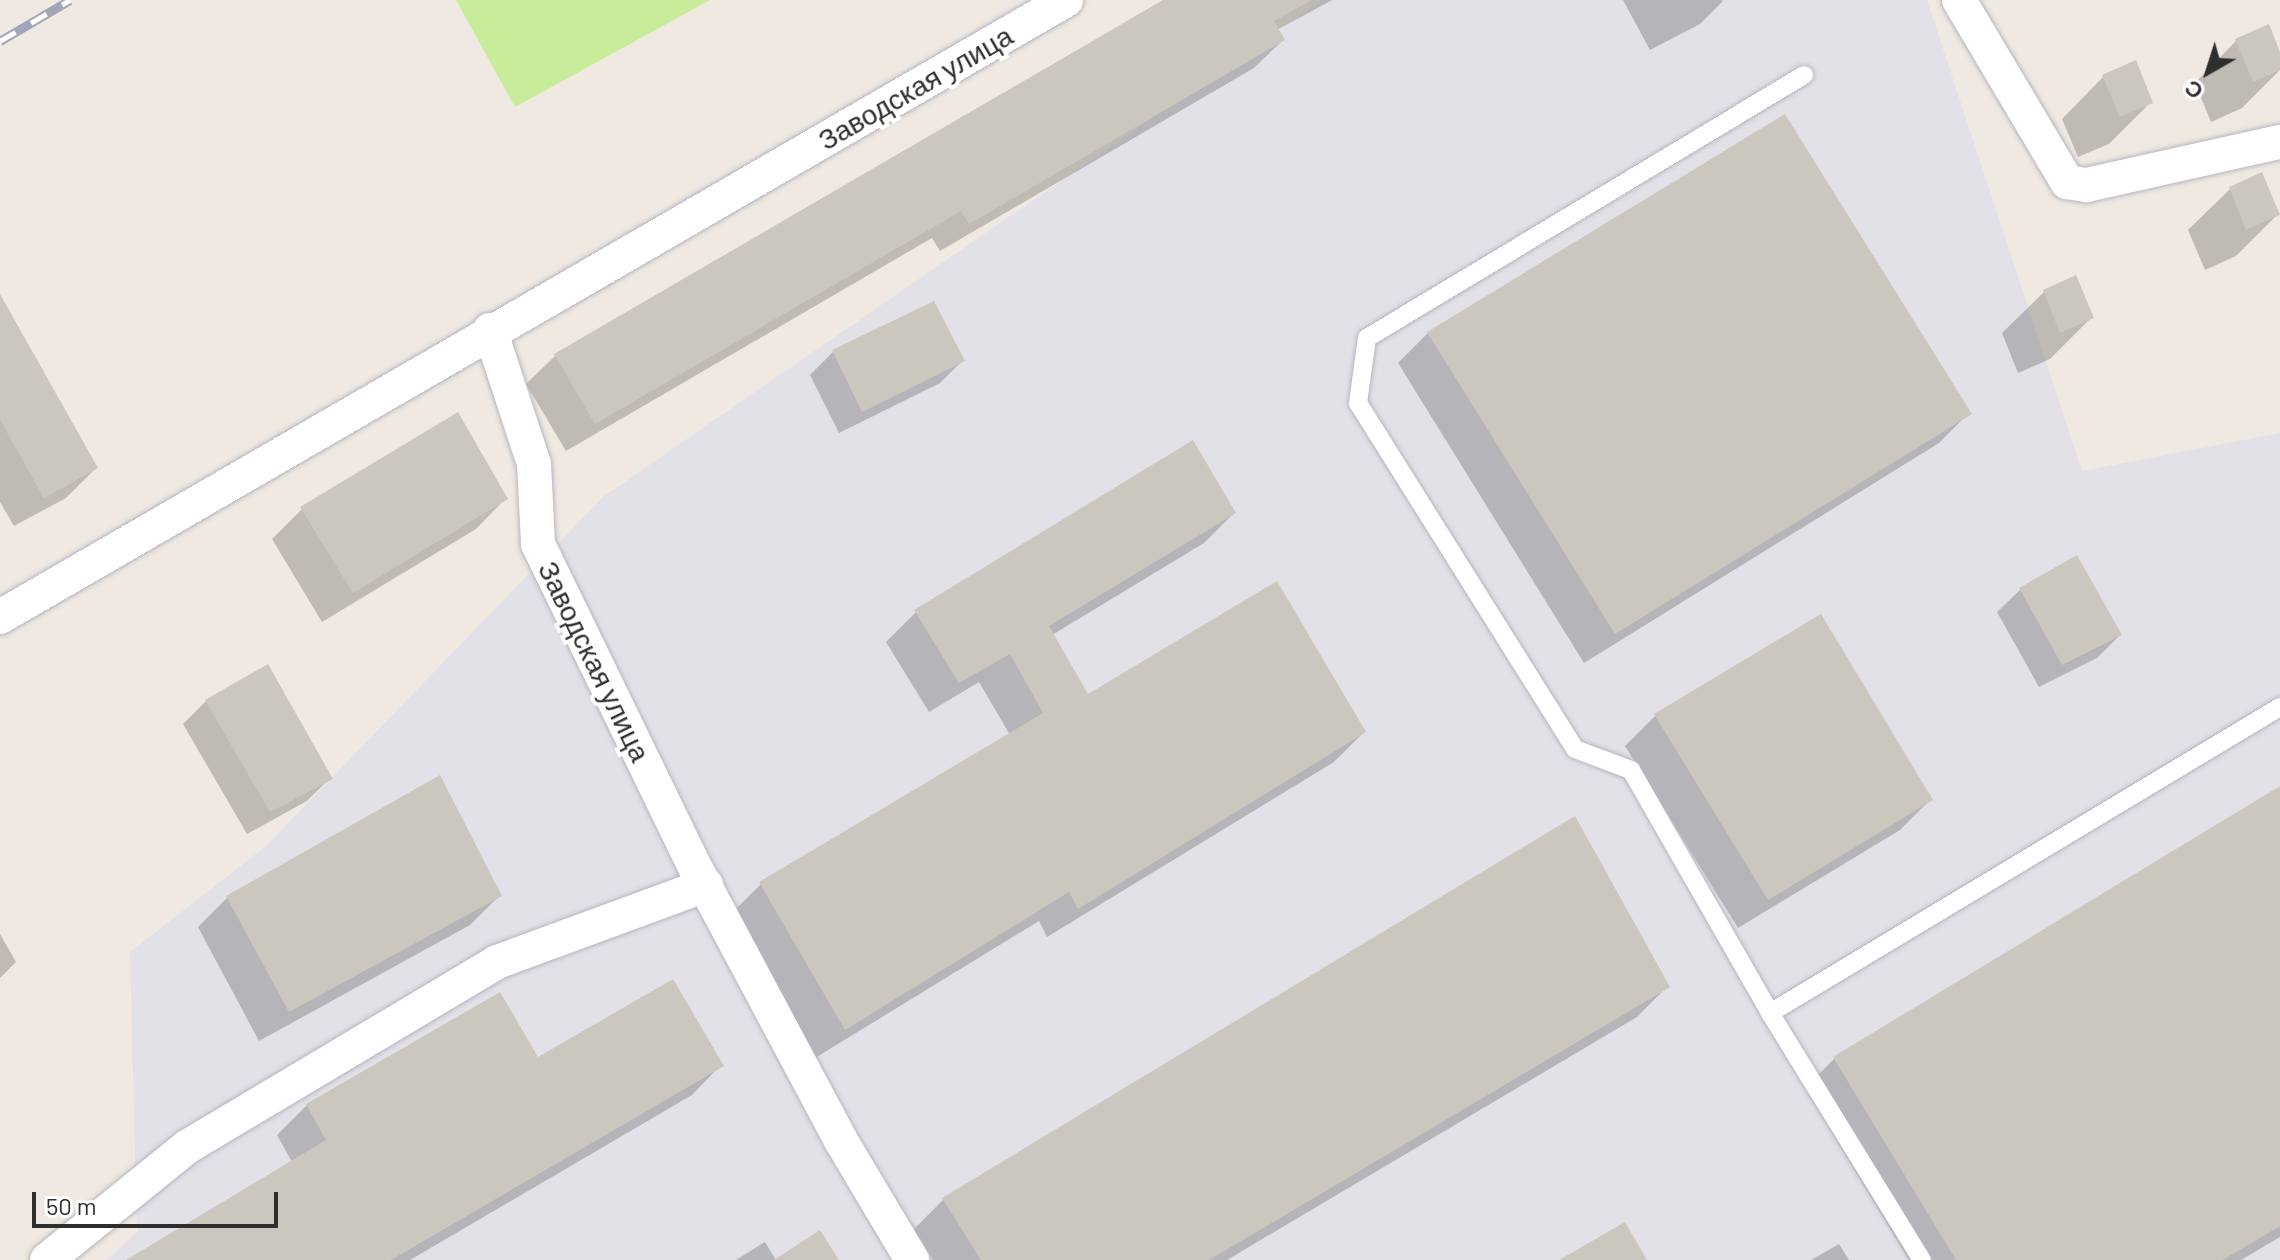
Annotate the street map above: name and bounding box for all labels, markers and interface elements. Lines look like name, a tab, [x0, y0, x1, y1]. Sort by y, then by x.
street label: Заводская улица	[812, 18, 1018, 156]
north arrow	[2168, 32, 2248, 112]
text: С	[2179, 76, 2207, 106]
street label: Заводская улица	[532, 555, 658, 767]
scale bar	[36, 1176, 282, 1226]
text: 50 m	[46, 1191, 97, 1220]

